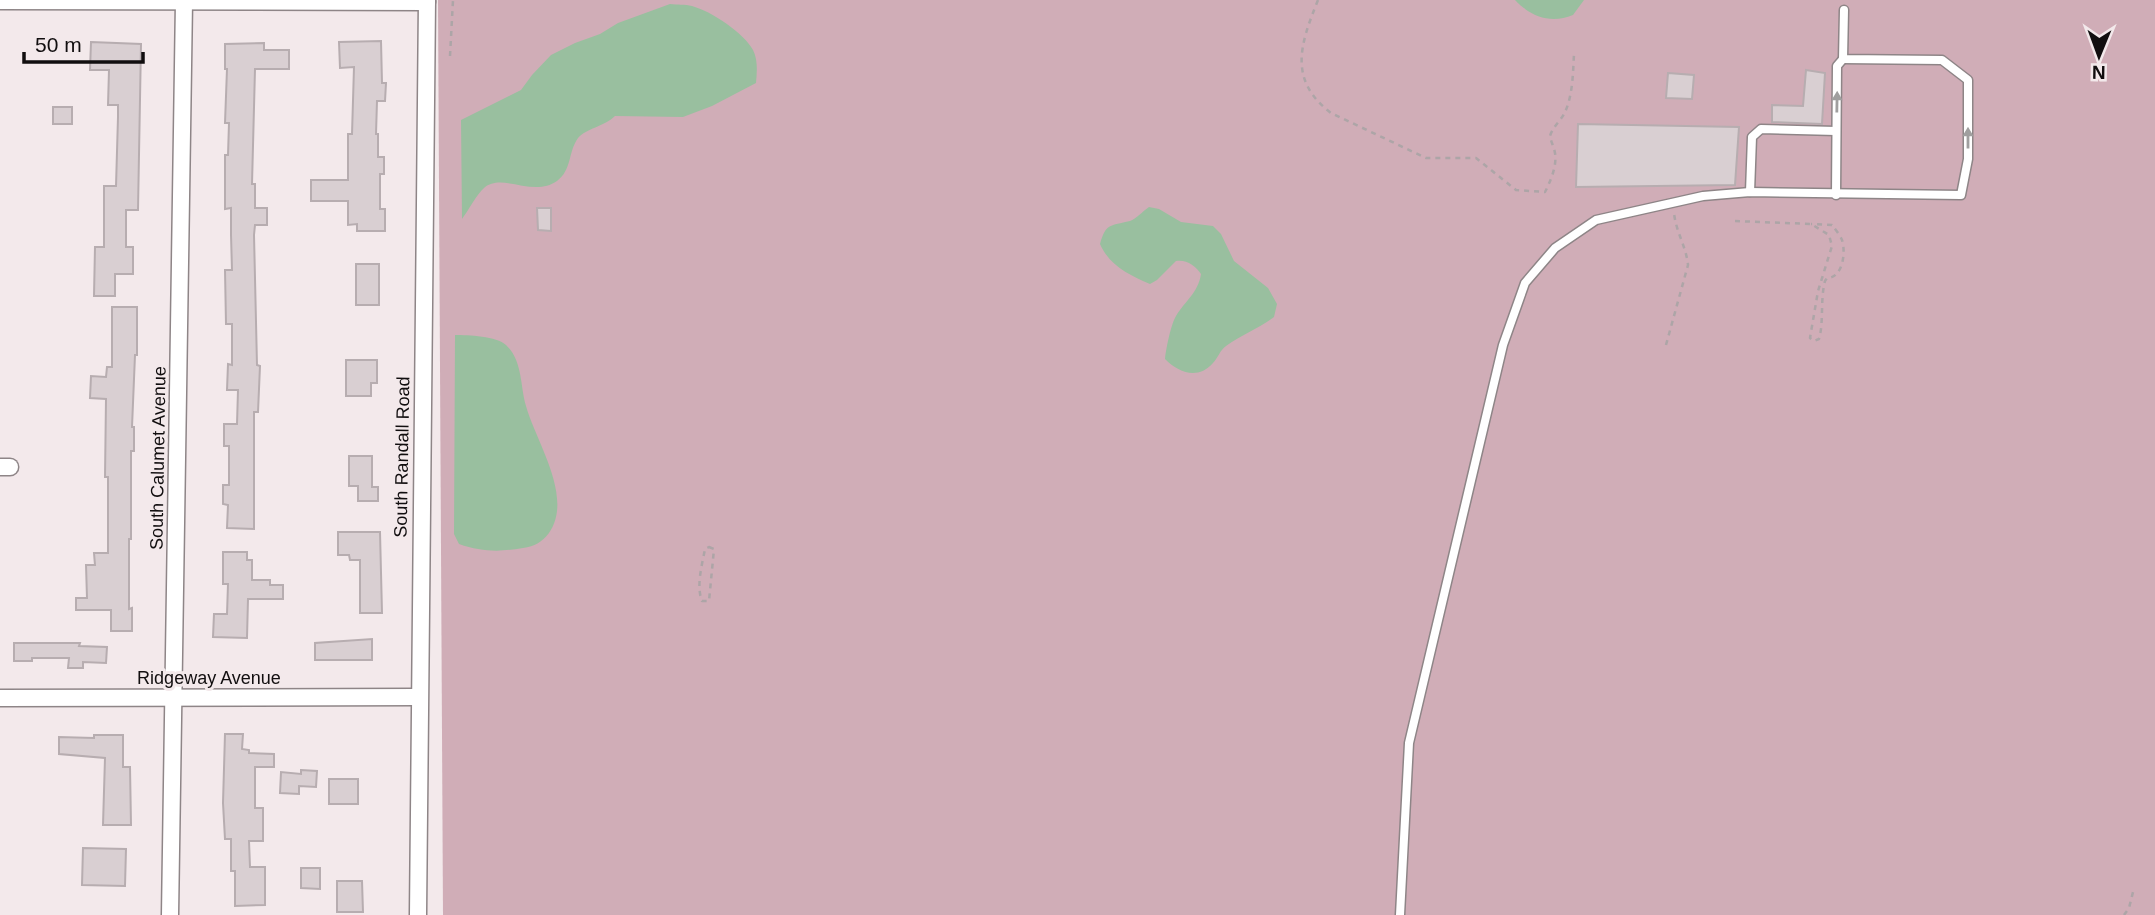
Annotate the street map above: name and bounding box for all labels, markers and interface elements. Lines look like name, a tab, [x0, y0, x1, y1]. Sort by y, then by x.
scale bar	[24, 21, 144, 65]
north arrow	[2064, 21, 2134, 91]
text: 50 m	[35, 33, 82, 56]
text: N	[2092, 62, 2106, 83]
one-way arrow	[1831, 91, 1842, 113]
one-way arrow	[1962, 127, 1974, 149]
street label: South Calumet Avenue	[146, 366, 170, 550]
street label: South Randall Road	[391, 376, 413, 538]
street label: Ridgeway Avenue	[137, 668, 281, 688]

